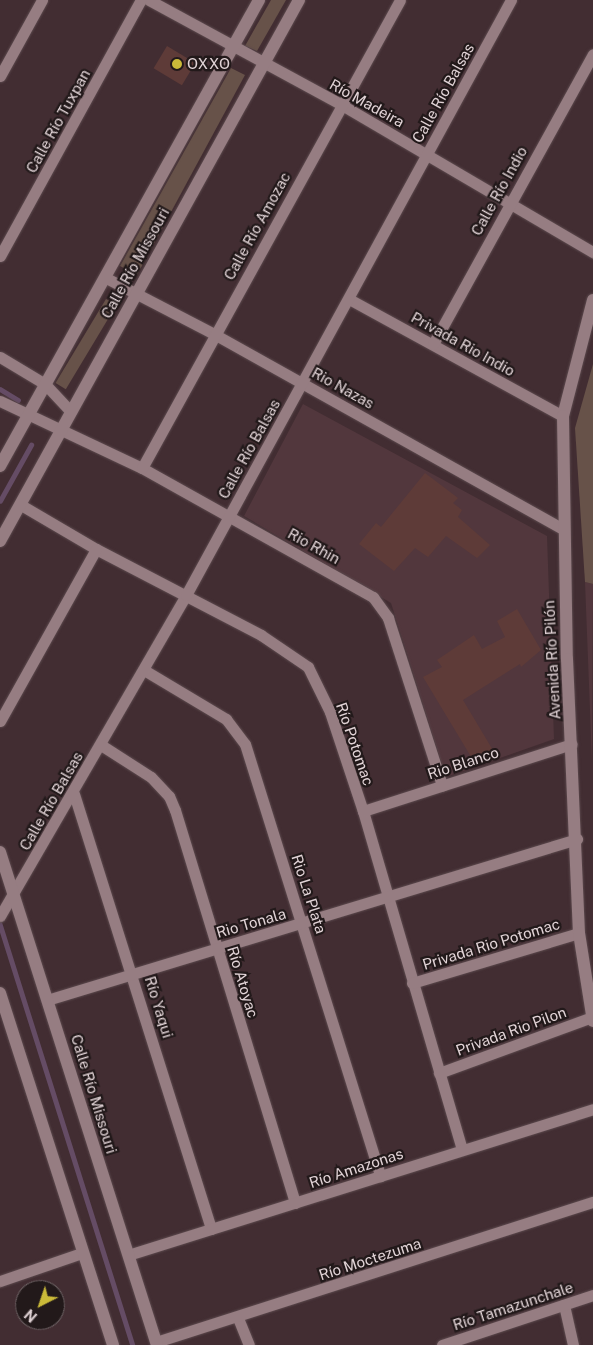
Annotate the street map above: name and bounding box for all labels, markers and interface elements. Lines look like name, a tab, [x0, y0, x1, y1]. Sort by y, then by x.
street label: Calle Río Balsas	[408, 40, 478, 146]
place label: OXXO	[187, 55, 230, 73]
marker: OXXO	[171, 58, 183, 70]
street label: Calle Río Tuxpan	[22, 66, 94, 176]
street label: Río Madeira	[327, 75, 407, 131]
street label: Calle Río Indio	[467, 143, 531, 239]
street label: Calle Río Amozac	[220, 169, 294, 283]
street label: Calle Río Missouri	[97, 204, 173, 322]
street label: Privada Rio Indio	[408, 308, 518, 380]
street label: Rio Nazas	[309, 364, 377, 412]
street label: Calle Río Balsas	[214, 396, 284, 502]
street label: Rio Rhin	[285, 524, 343, 568]
street label: Avenida Río Pilón	[540, 600, 564, 720]
street label: Río Potomac	[332, 700, 378, 788]
street label: Rio Blanco	[425, 743, 501, 783]
street label: Calle Río Balsas	[15, 748, 87, 854]
street label: Rio La Plata	[288, 852, 330, 936]
street label: Rio Tonala	[214, 904, 288, 942]
street label: Privada Rio Potomac	[420, 915, 562, 973]
street label: Río Atoyac	[224, 944, 262, 1020]
street label: Río Yaqui	[141, 974, 177, 1040]
street label: Privada Rio Pilon	[453, 1003, 569, 1059]
street label: Calle Río Missouri	[67, 1032, 121, 1156]
street label: Río Amazonas	[307, 1144, 405, 1192]
street label: Río Moctezuma	[317, 1234, 423, 1284]
street label: Río Tamazunchale	[450, 1278, 576, 1334]
north arrow	[15, 1280, 65, 1330]
text: N	[21, 1306, 40, 1325]

